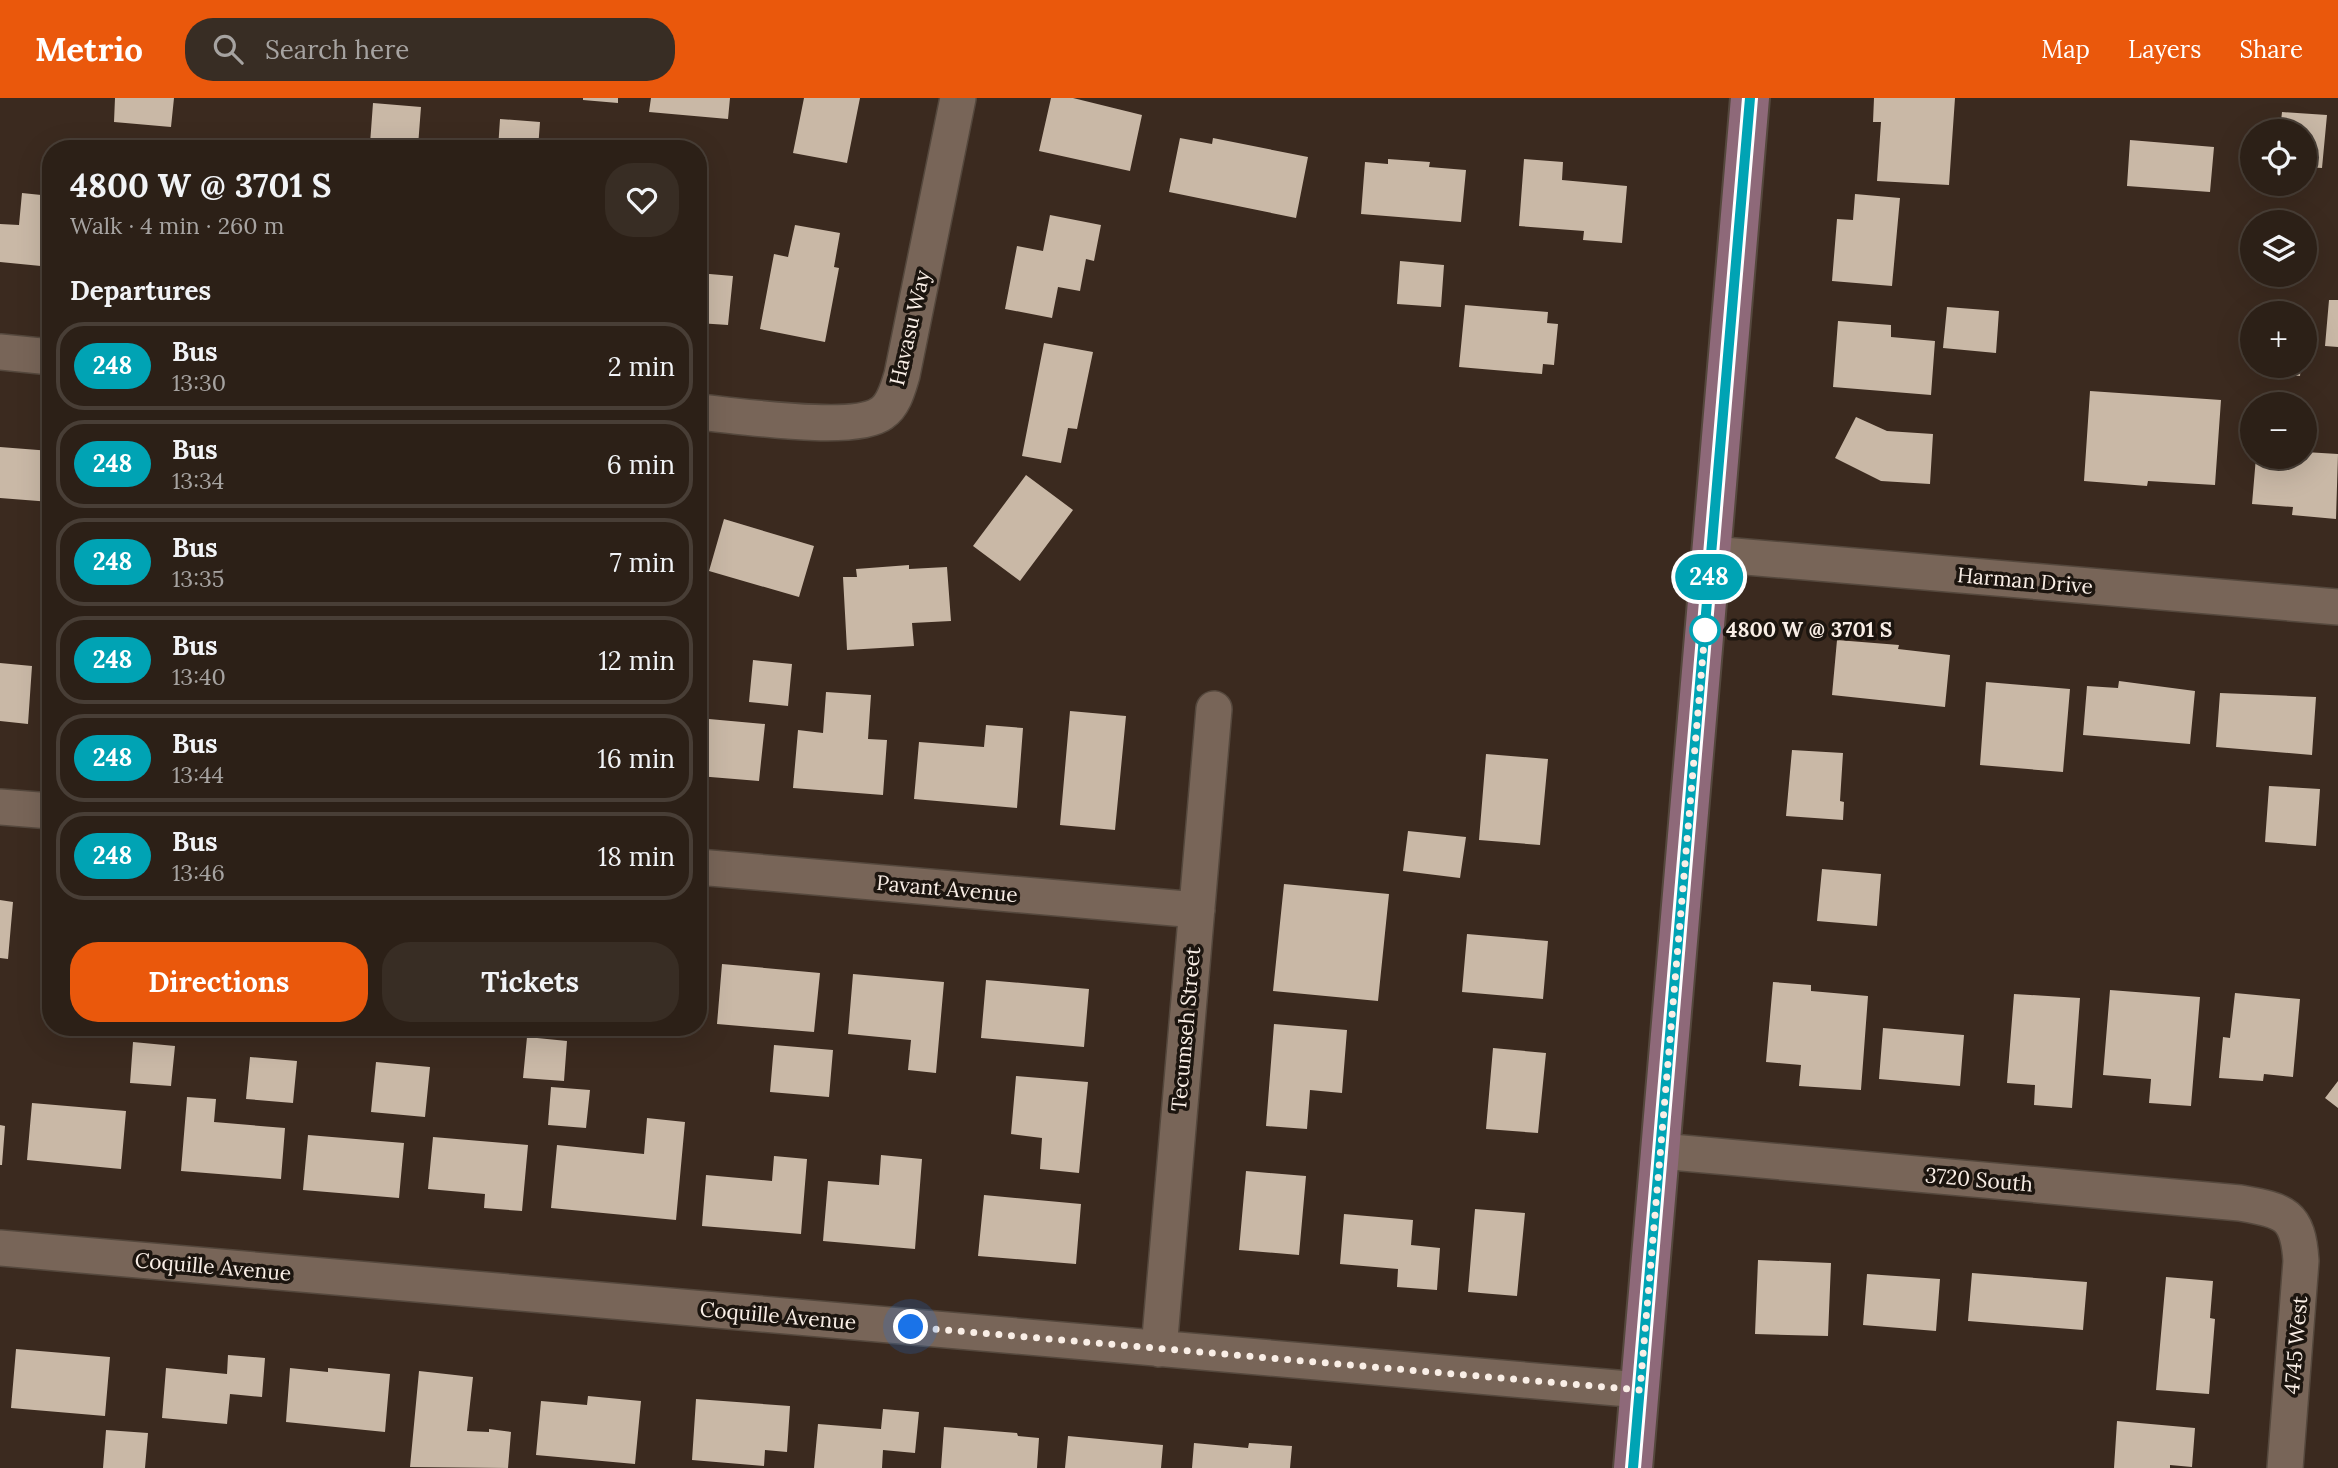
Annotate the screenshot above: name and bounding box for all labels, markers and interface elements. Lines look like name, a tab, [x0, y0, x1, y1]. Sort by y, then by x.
search box	[185, 18, 675, 81]
text: Metrio	[35, 28, 143, 70]
icon: search	[209, 30, 247, 68]
text: Search here	[265, 33, 409, 66]
text: Map	[2041, 34, 2090, 65]
text: Layers	[2128, 34, 2201, 65]
text: Share	[2239, 34, 2303, 65]
map controls	[2240, 119, 2317, 469]
button: locate	[2240, 119, 2317, 196]
button: heart	[605, 163, 679, 237]
text: 4800 W @ 3701 S	[70, 164, 331, 206]
button: layers	[2240, 210, 2317, 287]
text: Walk · 4 min · 260 m	[70, 211, 284, 240]
street label: Havasu Way	[883, 268, 936, 388]
text: Departures	[70, 274, 211, 307]
button: +	[2240, 301, 2317, 378]
text: Bus	[172, 335, 218, 368]
text: 248	[93, 350, 132, 381]
text: 2 min	[608, 350, 675, 383]
text: 13:30	[172, 368, 226, 397]
button: −	[2240, 392, 2317, 469]
text: Bus	[172, 433, 218, 466]
text: 248	[93, 448, 132, 479]
text: 6 min	[607, 448, 675, 481]
text: 13:34	[172, 466, 224, 495]
text: Bus	[172, 531, 218, 564]
text: 248	[93, 546, 132, 577]
text: 7 min	[610, 546, 675, 579]
line badge: 248	[1669, 554, 1749, 600]
text: 248	[1689, 561, 1729, 592]
street label: Harman Drive	[1956, 561, 2094, 600]
text: 13:35	[172, 564, 224, 593]
marker: 4800 W @ 3701 S	[1690, 615, 1720, 645]
place label: 4800 W @ 3701 S	[1726, 616, 1892, 643]
text: Bus	[172, 629, 218, 662]
text: 248	[93, 644, 132, 675]
text: 12 min	[598, 644, 675, 677]
text: 13:40	[172, 662, 226, 691]
text: Bus	[172, 727, 218, 760]
text: 248	[93, 742, 132, 773]
text: 16 min	[597, 742, 675, 775]
text: 13:44	[172, 760, 224, 789]
text: Bus	[172, 825, 218, 858]
text: 248	[93, 840, 132, 871]
text: 18 min	[598, 840, 675, 873]
text: 13:46	[172, 858, 225, 887]
street label: Pavant Avenue	[875, 869, 1019, 908]
button: Directions	[70, 942, 368, 1022]
button: Tickets	[382, 942, 679, 1022]
street label: Tecumseh Street	[1165, 945, 1206, 1112]
street label: 3720 South	[1924, 1161, 2034, 1198]
street label: Coquille Avenue	[134, 1246, 292, 1287]
street label: 4745 West	[2278, 1294, 2313, 1395]
street label: Coquille Avenue	[699, 1295, 857, 1336]
your location	[893, 1309, 928, 1344]

